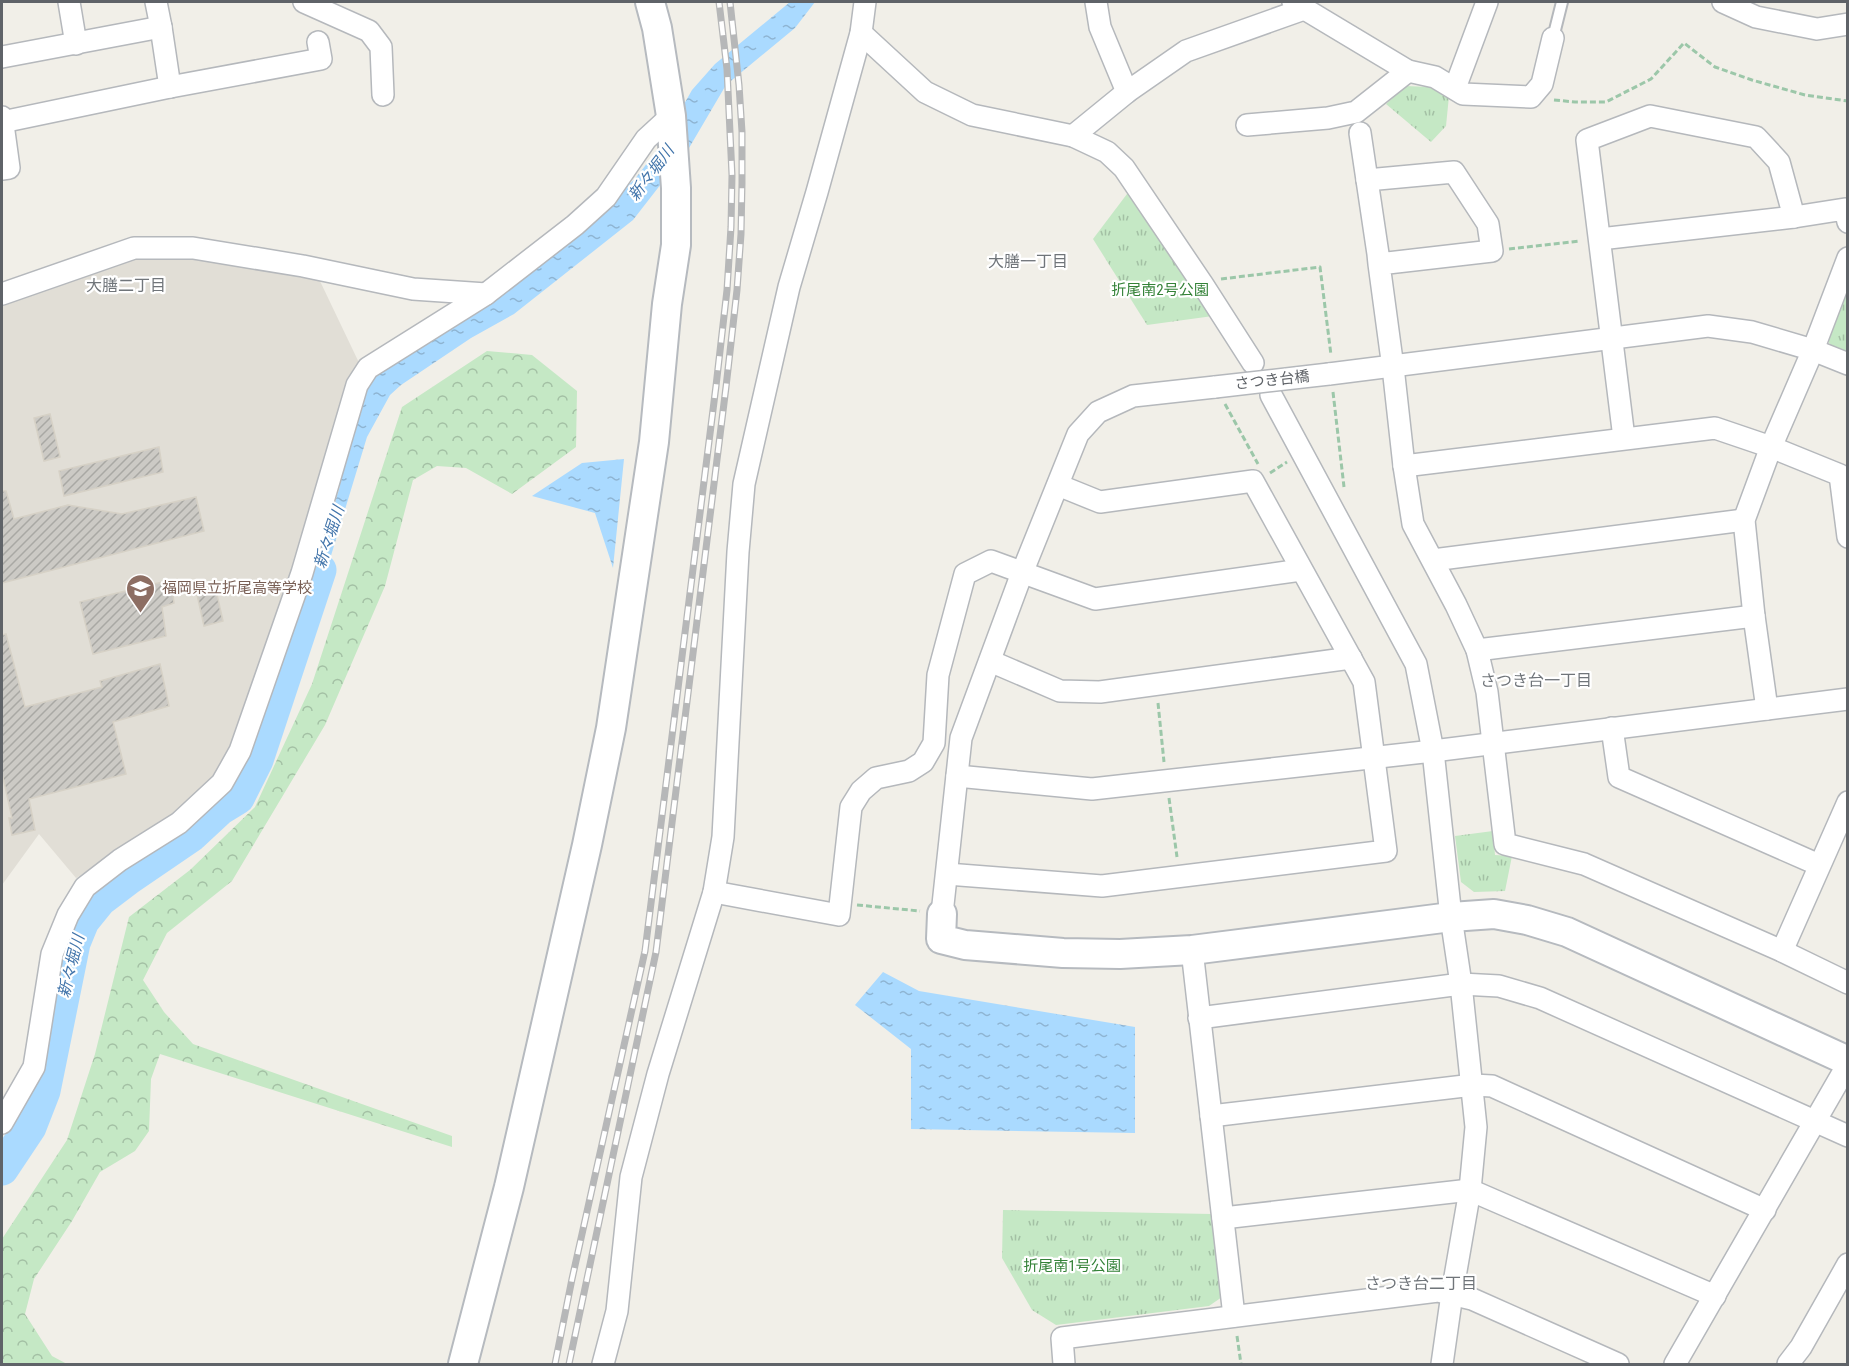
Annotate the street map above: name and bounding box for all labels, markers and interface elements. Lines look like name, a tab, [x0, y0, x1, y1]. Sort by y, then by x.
water label: 新々堀川	[624, 140, 679, 204]
district label: 大膳一丁目	[988, 252, 1068, 271]
district label: 大膳二丁目	[86, 276, 166, 295]
park label: 折尾南2号公園	[1111, 281, 1209, 299]
street label: さつき台橋	[1234, 367, 1310, 393]
water label: 新々堀川	[310, 502, 349, 570]
school or university icon: 福岡県立折尾高等学校	[125, 572, 157, 614]
place label: 福岡県立折尾高等学校	[162, 579, 312, 597]
district label: さつき台一丁目	[1480, 671, 1592, 690]
water label: 新々堀川	[54, 931, 88, 999]
park label: 折尾南1号公園	[1023, 1257, 1121, 1275]
district label: さつき台二丁目	[1365, 1274, 1477, 1293]

